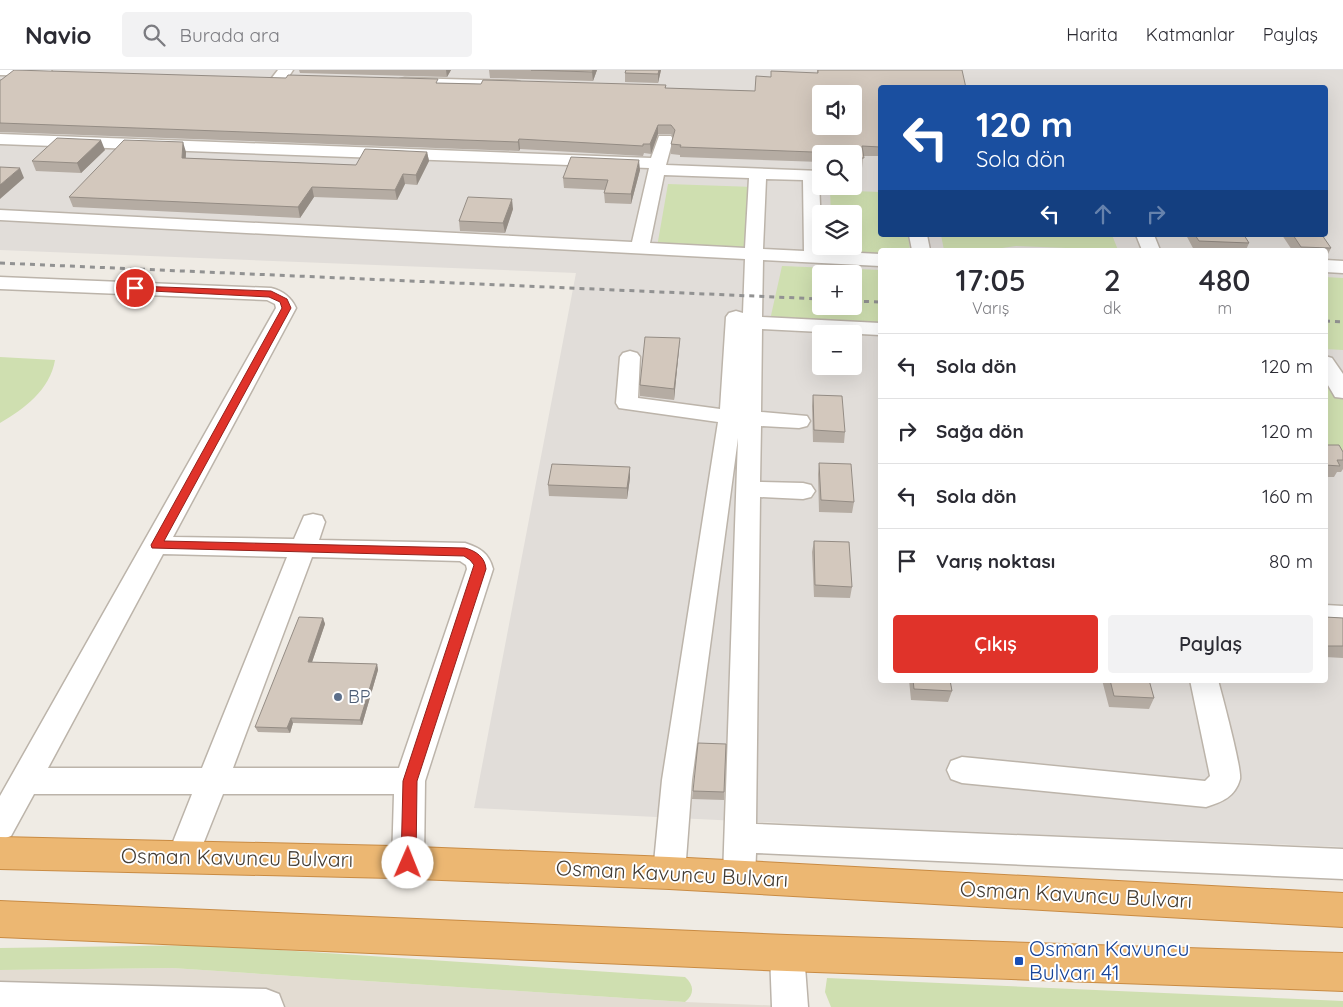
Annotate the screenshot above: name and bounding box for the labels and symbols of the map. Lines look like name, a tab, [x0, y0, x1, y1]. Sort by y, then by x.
pin	[114, 267, 156, 309]
place label: BP	[348, 685, 370, 708]
marker: BP	[332, 691, 344, 703]
position arrow	[381, 836, 433, 888]
street label: Osman Kavuncu Bulvarı	[121, 842, 353, 872]
street label: Osman Kavuncu Bulvarı	[555, 854, 789, 892]
street label: Osman Kavuncu Bulvarı	[959, 875, 1193, 913]
place label: Osman Kavuncu Bulvarı 41	[1029, 935, 1189, 985]
marker: Osman Kavuncu Bulvarı 41	[1013, 955, 1025, 967]

